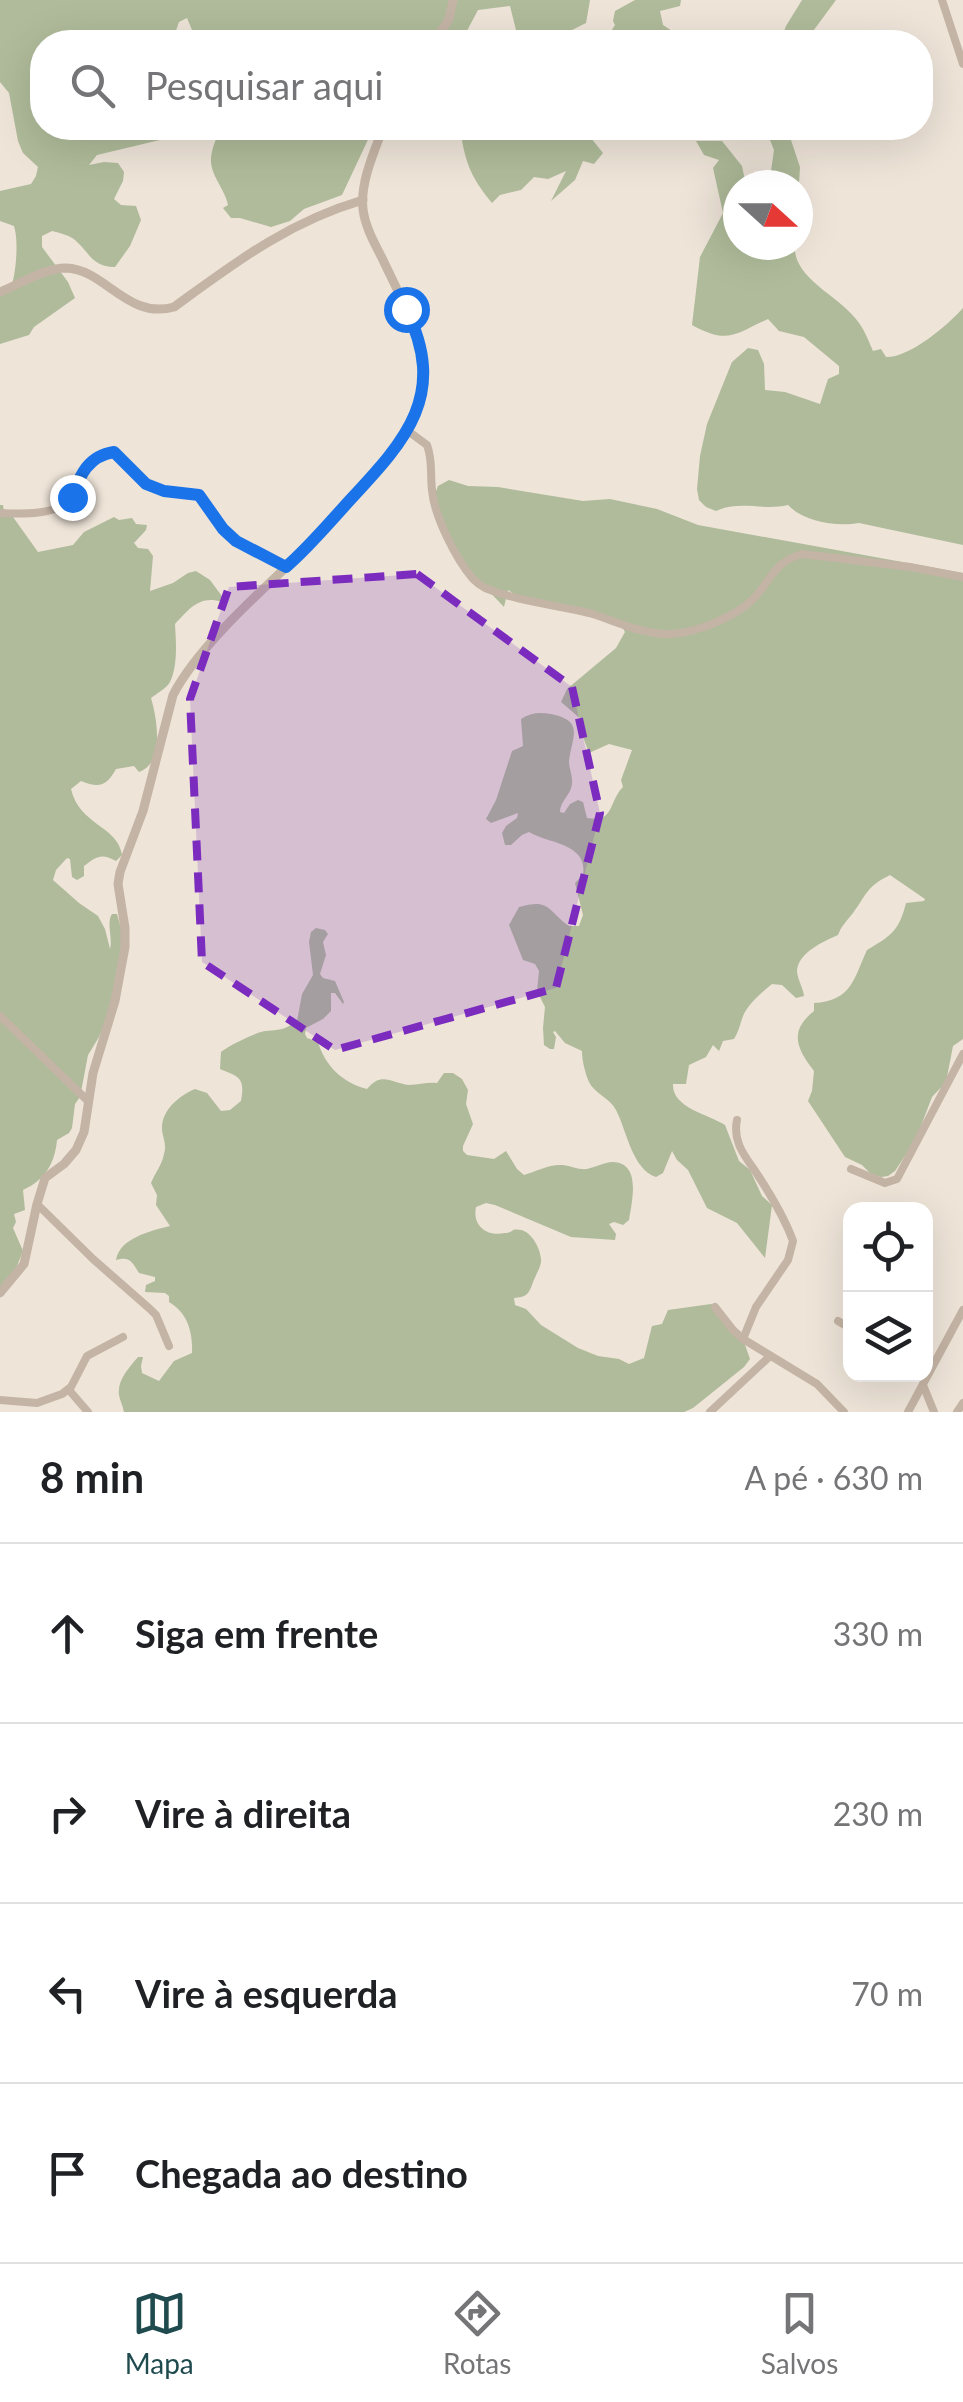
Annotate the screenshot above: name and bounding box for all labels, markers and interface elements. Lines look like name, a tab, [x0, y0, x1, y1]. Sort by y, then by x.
search box	[30, 30, 933, 140]
icon: search	[65, 58, 120, 113]
text: Pesquisar aqui	[145, 62, 384, 108]
north arrow	[723, 170, 813, 260]
route start	[384, 287, 430, 333]
route end	[50, 475, 96, 521]
map controls	[843, 1202, 933, 1382]
button: locate	[843, 1202, 933, 1292]
button: layers	[843, 1292, 933, 1382]
text: 8 min	[40, 1452, 144, 1502]
text: A pé · 630 m	[744, 1458, 923, 1497]
icon: ahead	[40, 1606, 95, 1661]
text: Siga em frente	[135, 1610, 378, 1656]
text: 330 m	[833, 1614, 923, 1653]
icon: right	[40, 1786, 95, 1841]
text: Vire à direita	[135, 1790, 351, 1836]
text: 230 m	[833, 1794, 923, 1833]
icon: left	[40, 1966, 95, 2021]
text: Vire à esquerda	[135, 1970, 398, 2016]
text: 70 m	[851, 1974, 923, 2013]
icon: arrive	[40, 2146, 95, 2201]
text: Chegada ao destino	[135, 2150, 468, 2196]
tab: Mapa	[125, 2286, 194, 2380]
tab: Rotas	[443, 2286, 511, 2380]
tab: Salvos	[761, 2286, 838, 2380]

